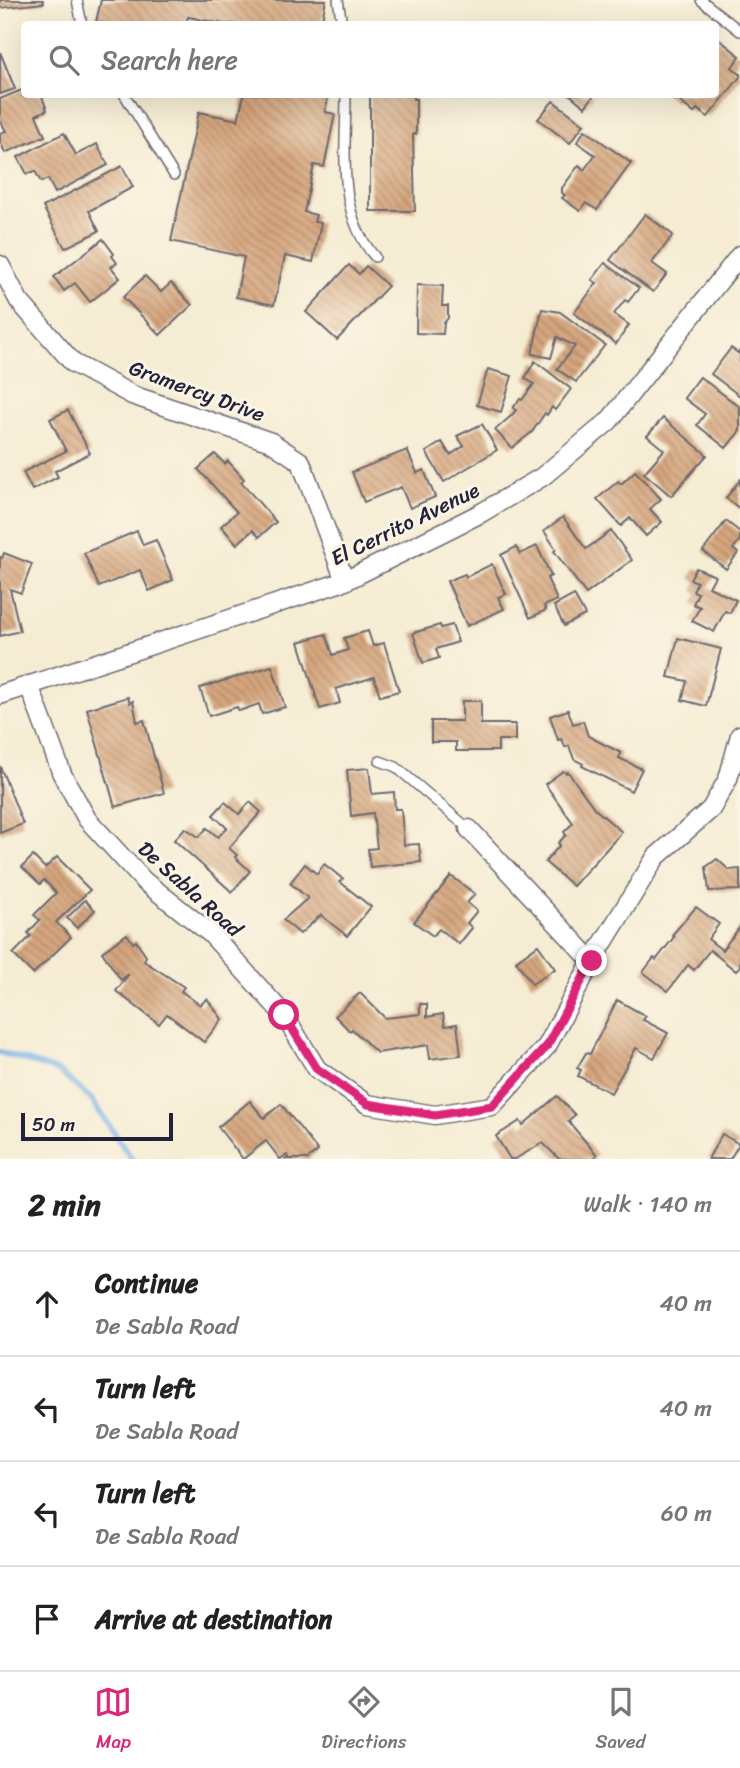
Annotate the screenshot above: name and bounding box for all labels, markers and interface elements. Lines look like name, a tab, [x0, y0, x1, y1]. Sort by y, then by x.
search box	[21, 21, 719, 98]
text: Search here	[101, 37, 238, 83]
icon: search	[45, 41, 83, 79]
street label: Gramercy Drive	[124, 349, 270, 433]
street label: El Cerrito Avenue	[324, 471, 486, 577]
street label: De Sabla Road	[129, 831, 253, 948]
route end	[576, 945, 607, 976]
route start	[268, 999, 299, 1030]
text: 50 m	[32, 1108, 75, 1141]
scale bar	[21, 1110, 173, 1142]
text: 2 min	[28, 1178, 101, 1232]
text: Walk · 140 m	[583, 1184, 712, 1225]
text: Continue	[95, 1260, 198, 1306]
text: 40 m	[659, 1283, 712, 1324]
icon: ahead	[28, 1285, 66, 1323]
text: De Sabla Road	[95, 1306, 238, 1347]
text: Turn left	[95, 1365, 195, 1411]
text: 40 m	[659, 1388, 712, 1429]
icon: left	[28, 1390, 66, 1428]
text: De Sabla Road	[95, 1411, 238, 1452]
text: Turn left	[95, 1470, 195, 1516]
text: 60 m	[661, 1493, 712, 1534]
icon: left	[28, 1495, 66, 1533]
text: De Sabla Road	[95, 1516, 238, 1557]
text: Arrive at destination	[95, 1596, 332, 1642]
icon: arrive	[28, 1600, 66, 1638]
tab: Map	[94, 1683, 132, 1758]
tab: Directions	[321, 1683, 407, 1758]
tab: Saved	[595, 1683, 646, 1758]

